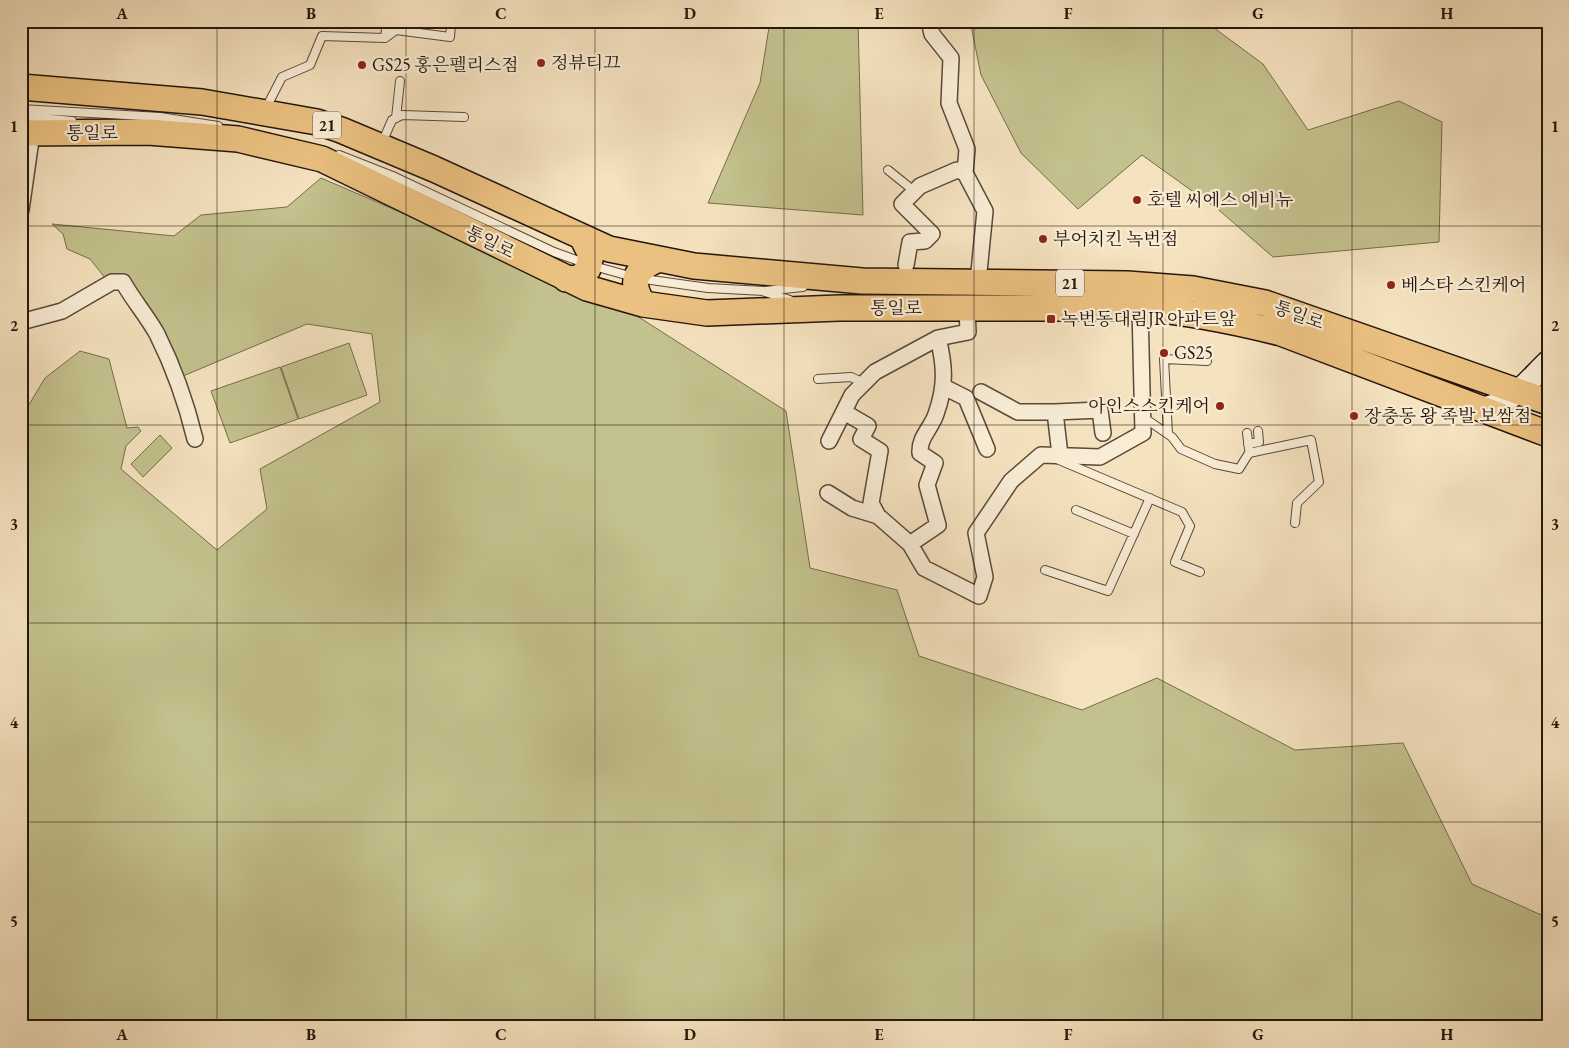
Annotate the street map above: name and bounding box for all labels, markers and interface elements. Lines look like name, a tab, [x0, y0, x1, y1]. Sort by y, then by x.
text: A	[115, 3, 128, 24]
text: B	[306, 3, 316, 24]
text: C	[495, 3, 507, 24]
text: D	[684, 3, 696, 24]
text: E	[874, 3, 884, 24]
text: F	[1064, 3, 1073, 24]
text: G	[1252, 3, 1264, 24]
text: H	[1441, 3, 1454, 24]
place label: 정뷰티끄	[551, 51, 621, 74]
place label: GS25 홍은펠리스점	[372, 53, 519, 76]
marker: 정뷰티끄	[535, 57, 547, 69]
marker: GS25 홍은펠리스점	[356, 59, 368, 71]
road number: 21	[313, 112, 341, 138]
text: 1	[10, 116, 18, 137]
text: 1	[1551, 116, 1559, 137]
street label: 통일로	[66, 121, 118, 144]
place label: 호텔 씨에스 에비뉴	[1147, 188, 1294, 211]
marker: 호텔 씨에스 에비뉴	[1131, 194, 1143, 206]
street label: 통일로	[462, 220, 519, 263]
place label: 부어치킨 녹번점	[1053, 227, 1178, 250]
marker: 부어치킨 녹번점	[1037, 233, 1049, 245]
road number: 21	[1056, 270, 1084, 296]
place label: 베스타 스킨케어	[1401, 273, 1526, 296]
marker: 베스타 스킨케어	[1385, 279, 1397, 291]
street label: 통일로	[1271, 295, 1328, 334]
street label: 통일로	[870, 296, 922, 319]
place label: 녹번동대림JR아파트앞	[1061, 307, 1237, 330]
marker: 녹번동대림JR아파트앞	[1045, 313, 1057, 325]
text: 2	[10, 315, 19, 336]
text: 2	[1551, 315, 1560, 336]
place label: GS25	[1174, 341, 1213, 364]
marker: GS25	[1158, 347, 1170, 359]
place label: 아인스스킨케어	[1088, 394, 1210, 417]
marker: 아인스스킨케어	[1214, 400, 1226, 412]
place label: 장충동 왕 족발 보쌈점	[1364, 404, 1531, 427]
marker: 장충동 왕 족발 보쌈점	[1348, 410, 1360, 422]
text: 3	[10, 514, 18, 535]
text: 3	[1551, 514, 1559, 535]
text: 4	[10, 712, 19, 733]
text: 4	[1551, 712, 1560, 733]
text: 5	[10, 911, 18, 932]
text: 5	[1551, 911, 1559, 932]
text: A	[115, 1024, 128, 1045]
text: B	[306, 1024, 316, 1045]
text: C	[495, 1024, 507, 1045]
text: D	[684, 1024, 696, 1045]
text: E	[874, 1024, 884, 1045]
text: F	[1064, 1024, 1073, 1045]
text: G	[1252, 1024, 1264, 1045]
text: H	[1441, 1024, 1454, 1045]

